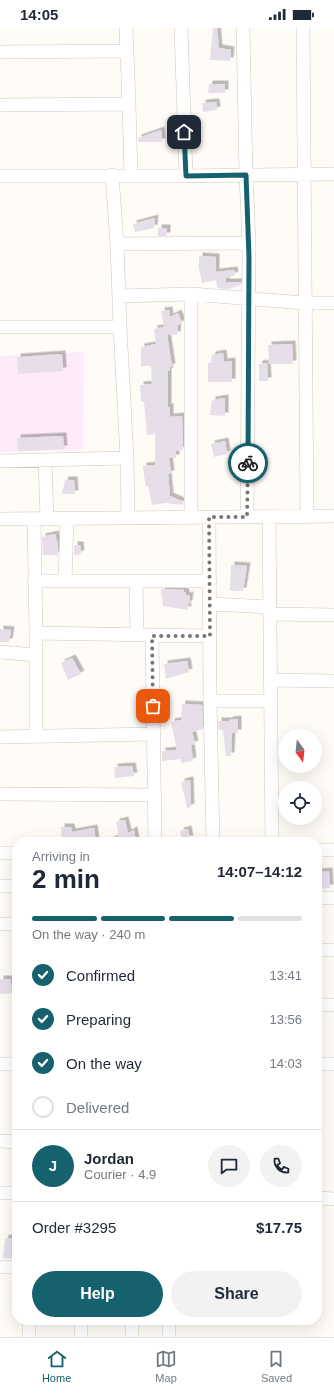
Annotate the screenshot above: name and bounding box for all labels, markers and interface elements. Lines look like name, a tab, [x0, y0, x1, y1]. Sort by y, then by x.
text: 14:05	[20, 6, 58, 23]
pin	[167, 115, 201, 149]
icon: home	[173, 121, 195, 143]
courier	[228, 443, 268, 483]
icon: bike	[237, 452, 259, 474]
pin	[136, 689, 170, 723]
icon: bag	[142, 695, 164, 717]
north arrow	[278, 729, 322, 773]
map controls	[278, 729, 322, 825]
button: locate	[278, 781, 322, 825]
text: Arriving in	[32, 849, 90, 864]
text: 14:07–14:12	[217, 863, 302, 880]
text: 2 min	[32, 864, 100, 894]
text: On the way · 240 m	[32, 927, 145, 942]
icon: check	[32, 964, 54, 986]
text: Confirmed	[66, 967, 135, 984]
text: 13:41	[269, 968, 302, 983]
icon: check	[32, 1008, 54, 1030]
text: Preparing	[66, 1011, 131, 1028]
text: 13:56	[269, 1012, 302, 1027]
icon: check	[32, 1052, 54, 1074]
text: On the way	[66, 1055, 142, 1072]
text: 14:03	[269, 1056, 302, 1071]
text: Delivered	[66, 1099, 129, 1116]
button: chat	[208, 1145, 250, 1187]
button: phone	[260, 1145, 302, 1187]
text: Jordan	[84, 1150, 134, 1167]
text: J	[49, 1157, 57, 1174]
text: Courier · 4.9	[84, 1167, 156, 1182]
text: Order #3295	[32, 1219, 116, 1236]
text: $17.75	[256, 1219, 302, 1236]
button: Help	[32, 1271, 163, 1317]
button: Share	[171, 1271, 302, 1317]
tab: Home	[42, 1348, 71, 1384]
tab: Map	[155, 1348, 177, 1384]
tab: Saved	[261, 1348, 292, 1384]

